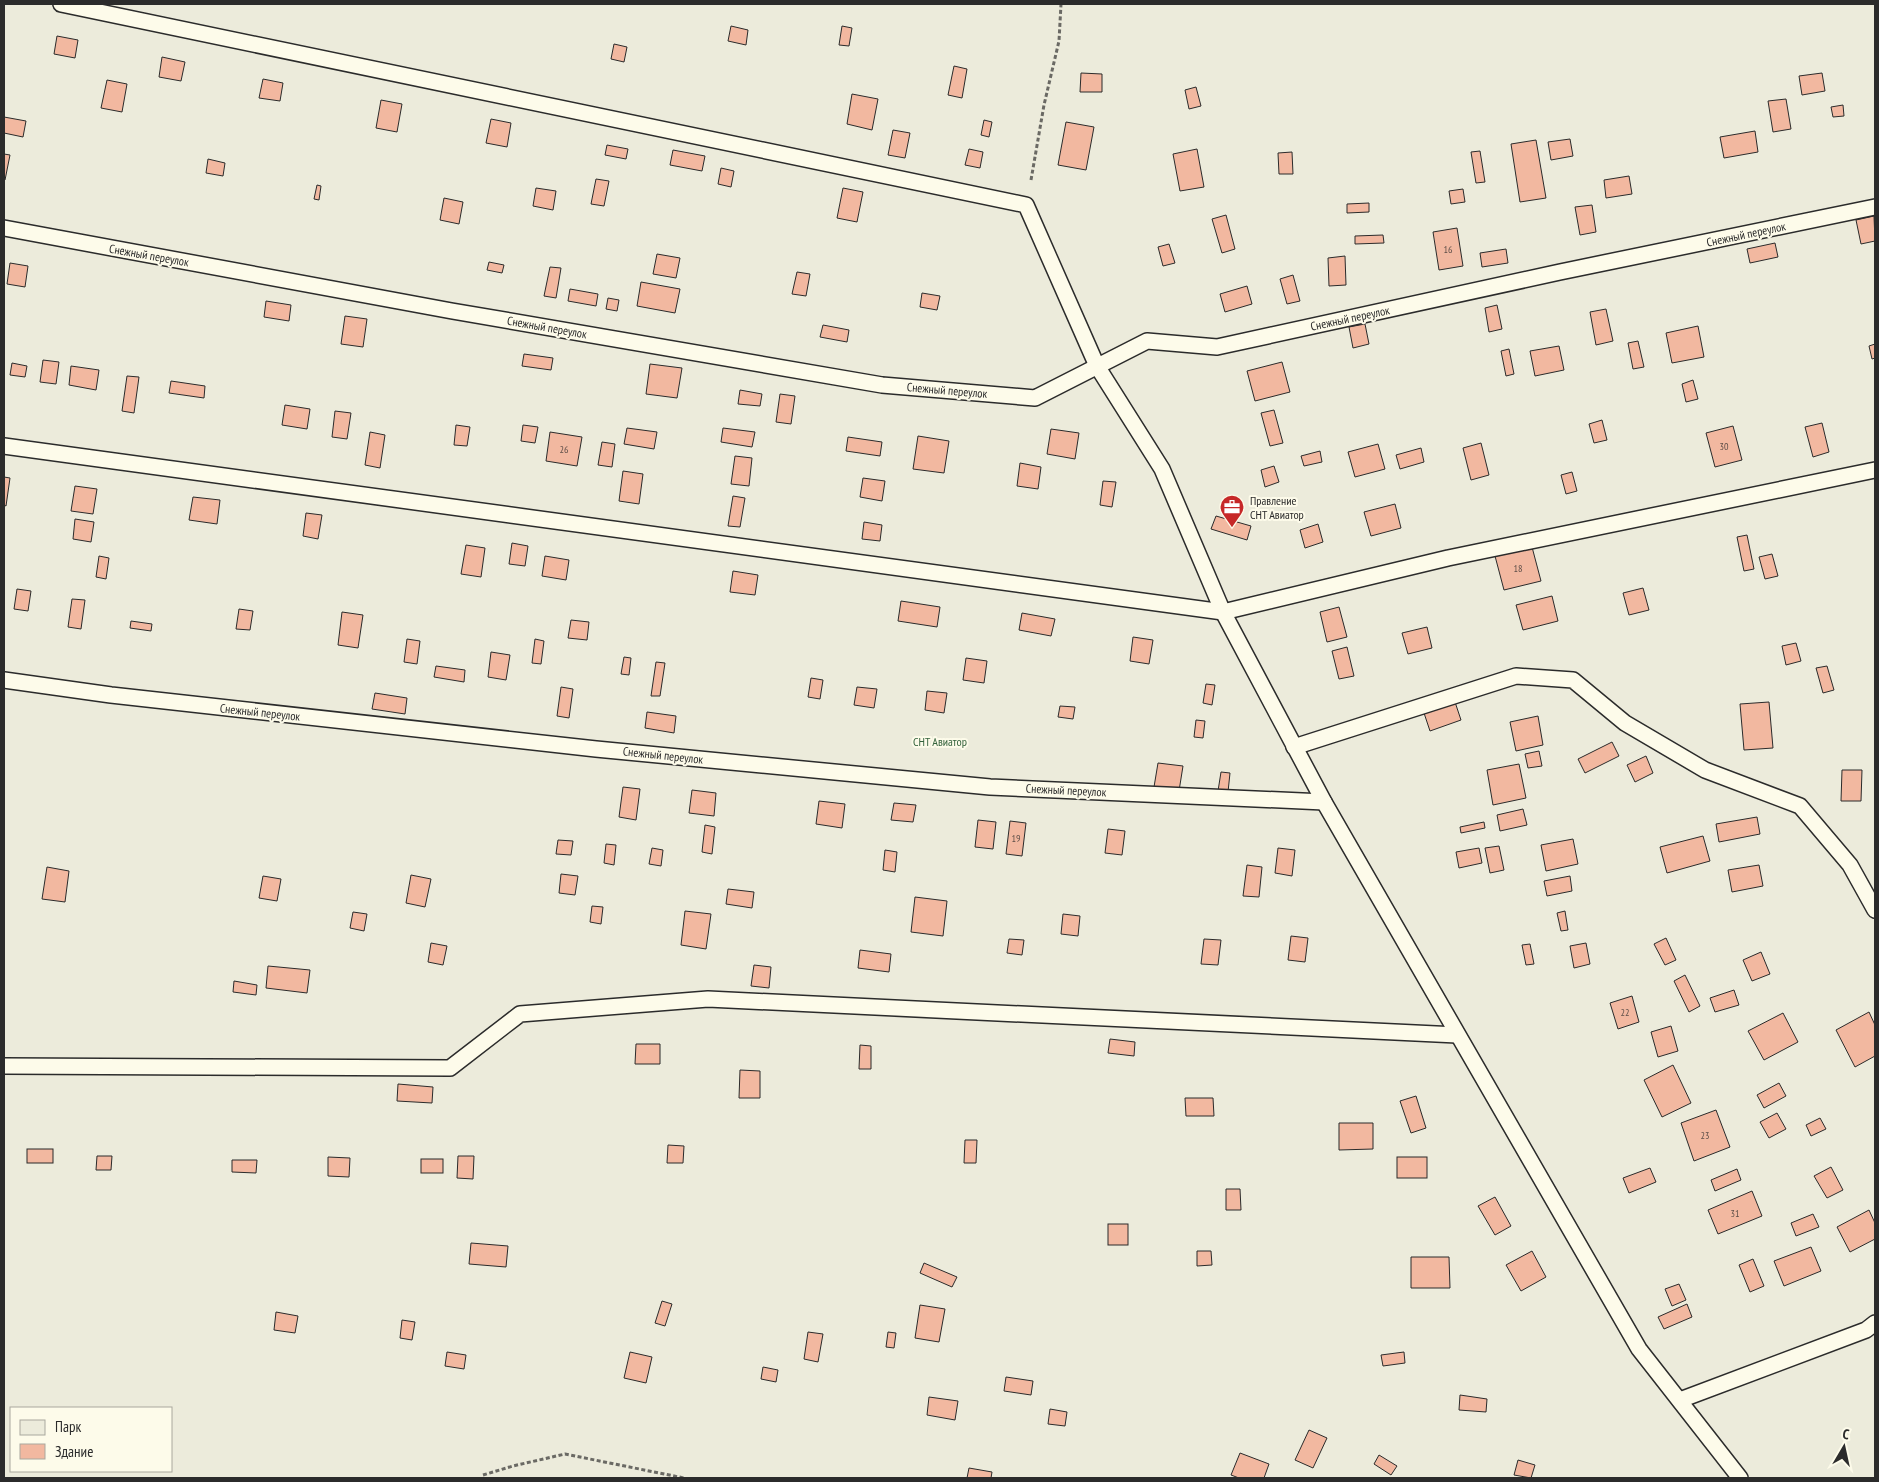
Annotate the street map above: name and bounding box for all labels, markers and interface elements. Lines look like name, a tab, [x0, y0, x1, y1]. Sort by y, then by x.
street label: Снежный переулок	[1705, 218, 1787, 250]
street label: Снежный переулок	[108, 241, 190, 269]
house number: 16	[1444, 243, 1453, 256]
street label: Снежный переулок	[1309, 302, 1391, 334]
street label: Снежный переулок	[506, 313, 588, 341]
street label: Снежный переулок	[906, 379, 988, 401]
house number: 30	[1720, 440, 1729, 453]
house number: 26	[560, 443, 569, 456]
place label: Правление СНТ Авиатор	[1250, 493, 1304, 522]
office icon: Правление СНТ Авиатор	[1219, 494, 1245, 528]
house number: 18	[1514, 562, 1523, 575]
street label: Снежный переулок	[219, 700, 301, 724]
park label: СНТ Авиатор	[913, 734, 967, 749]
street label: Снежный переулок	[622, 743, 704, 767]
street label: Снежный переулок	[1025, 780, 1107, 800]
house number: 19	[1012, 832, 1021, 845]
house number: 22	[1621, 1006, 1630, 1019]
house number: 23	[1701, 1129, 1710, 1142]
house number: 31	[1731, 1207, 1740, 1220]
legend	[10, 1407, 172, 1472]
text: Парк	[55, 1417, 81, 1436]
north arrow	[1819, 1422, 1869, 1472]
text: С	[1841, 1425, 1851, 1444]
text: Здание	[55, 1442, 93, 1461]

